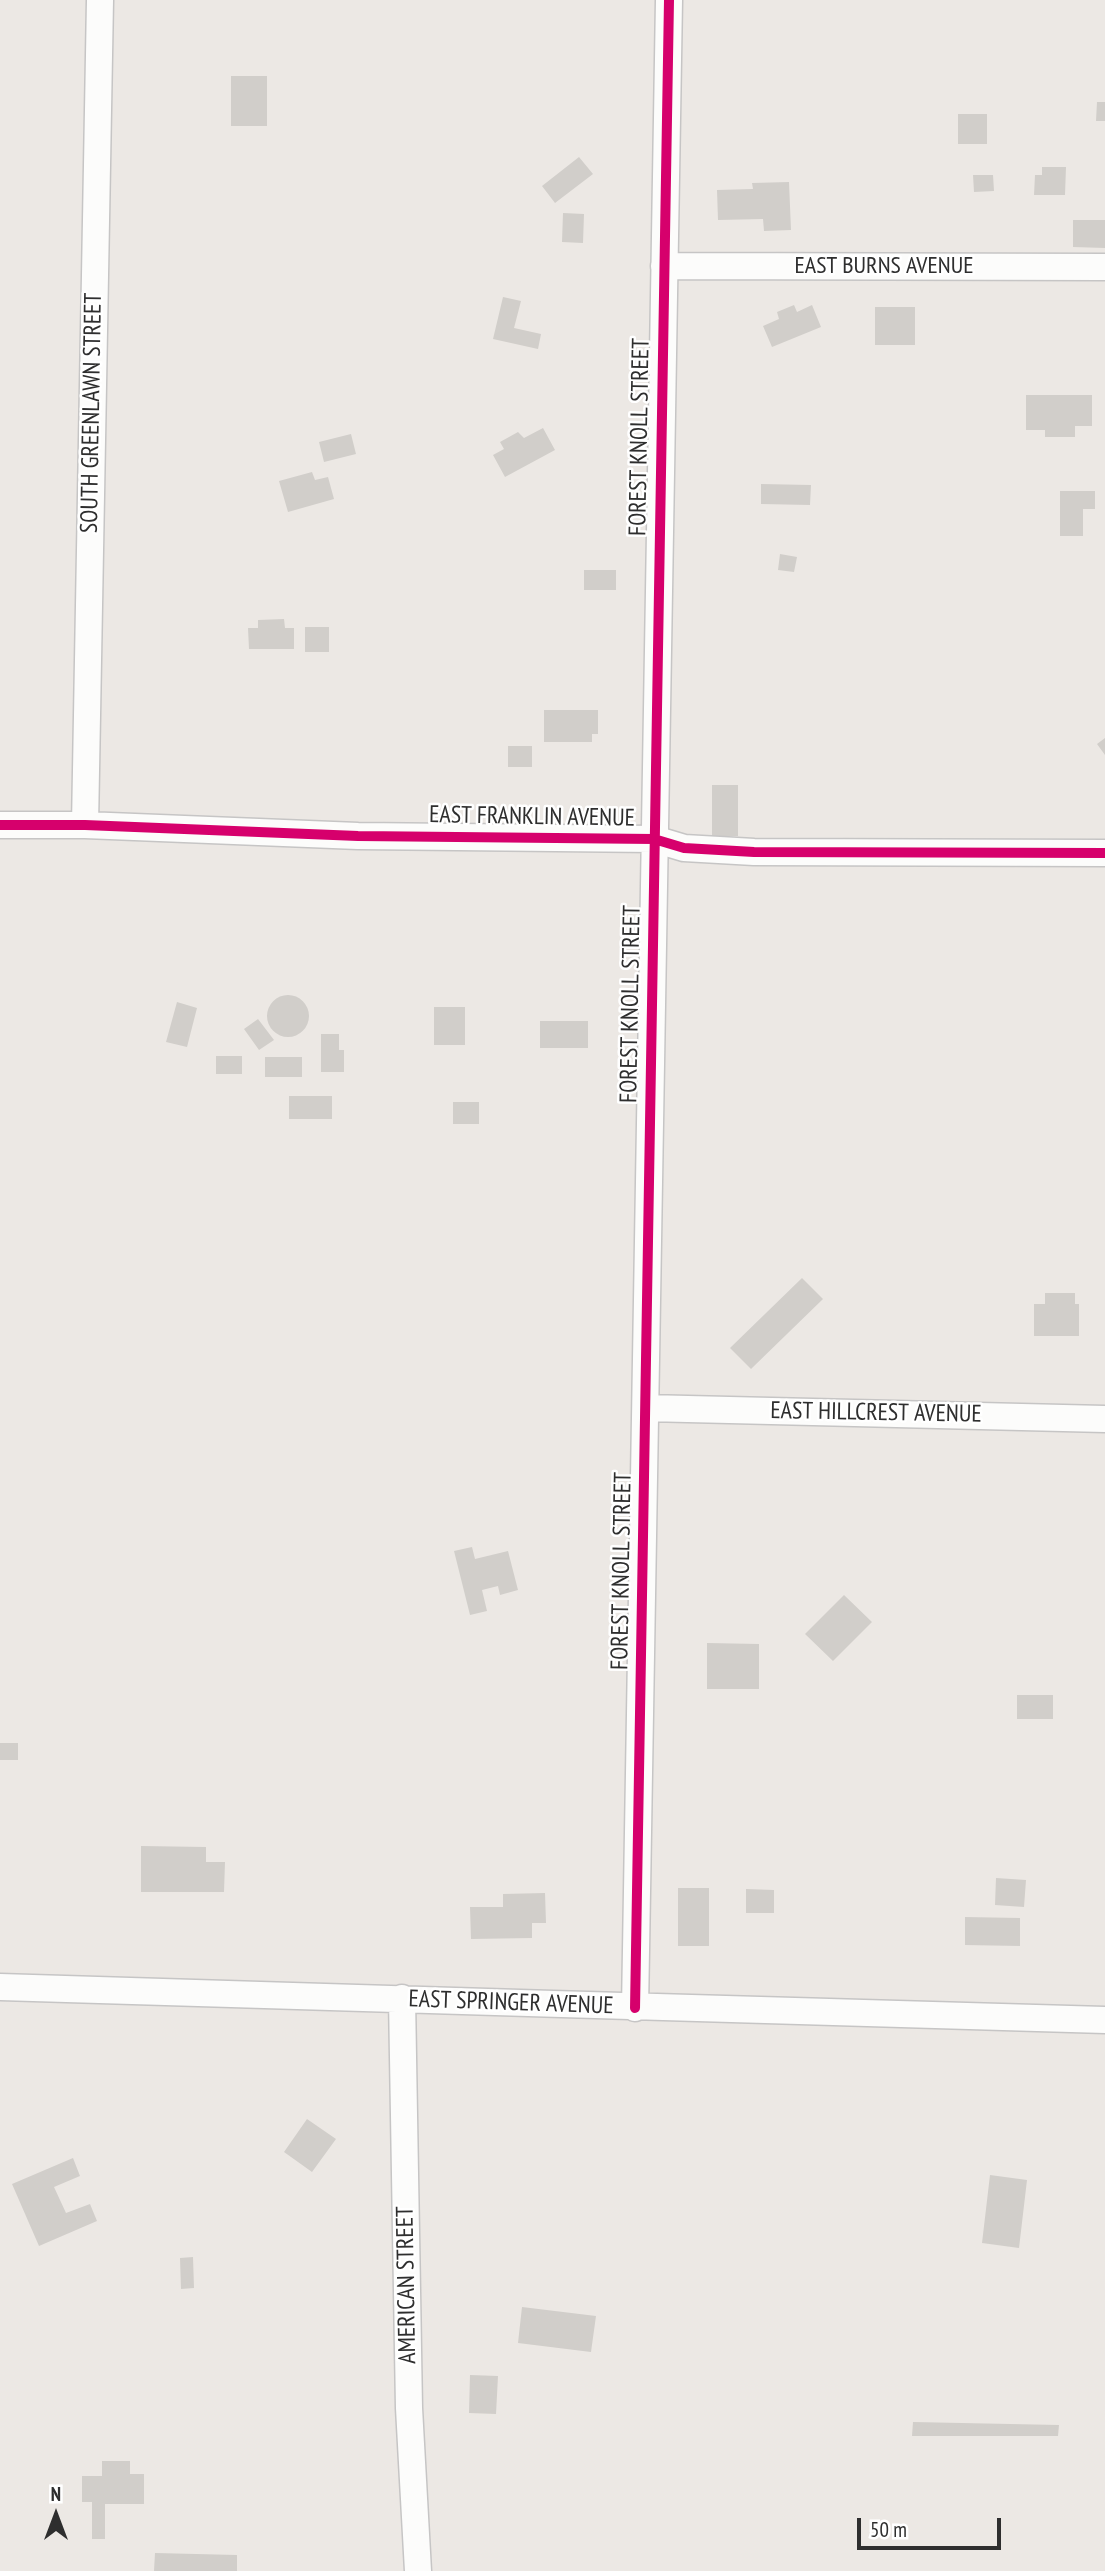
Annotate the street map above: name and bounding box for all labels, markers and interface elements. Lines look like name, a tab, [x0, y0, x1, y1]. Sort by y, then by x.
street label: EAST BURNS AVENUE	[795, 252, 973, 280]
street label: SOUTH GREENLAWN STREET	[76, 293, 108, 533]
street label: FOREST KNOLL STREET	[624, 338, 656, 536]
street label: EAST FRANKLIN AVENUE	[429, 801, 635, 833]
street label: FOREST KNOLL STREET	[615, 905, 647, 1103]
street label: EAST HILLCREST AVENUE	[770, 1397, 982, 1429]
street label: FOREST KNOLL STREET	[606, 1472, 638, 1670]
street label: EAST SPRINGER AVENUE	[408, 1985, 614, 2021]
street label: AMERICAN STREET	[391, 2206, 423, 2364]
north arrow	[21, 2480, 91, 2550]
text: N	[51, 2482, 61, 2506]
scale bar	[860, 2504, 1004, 2548]
text: 50 m	[870, 2516, 907, 2543]

